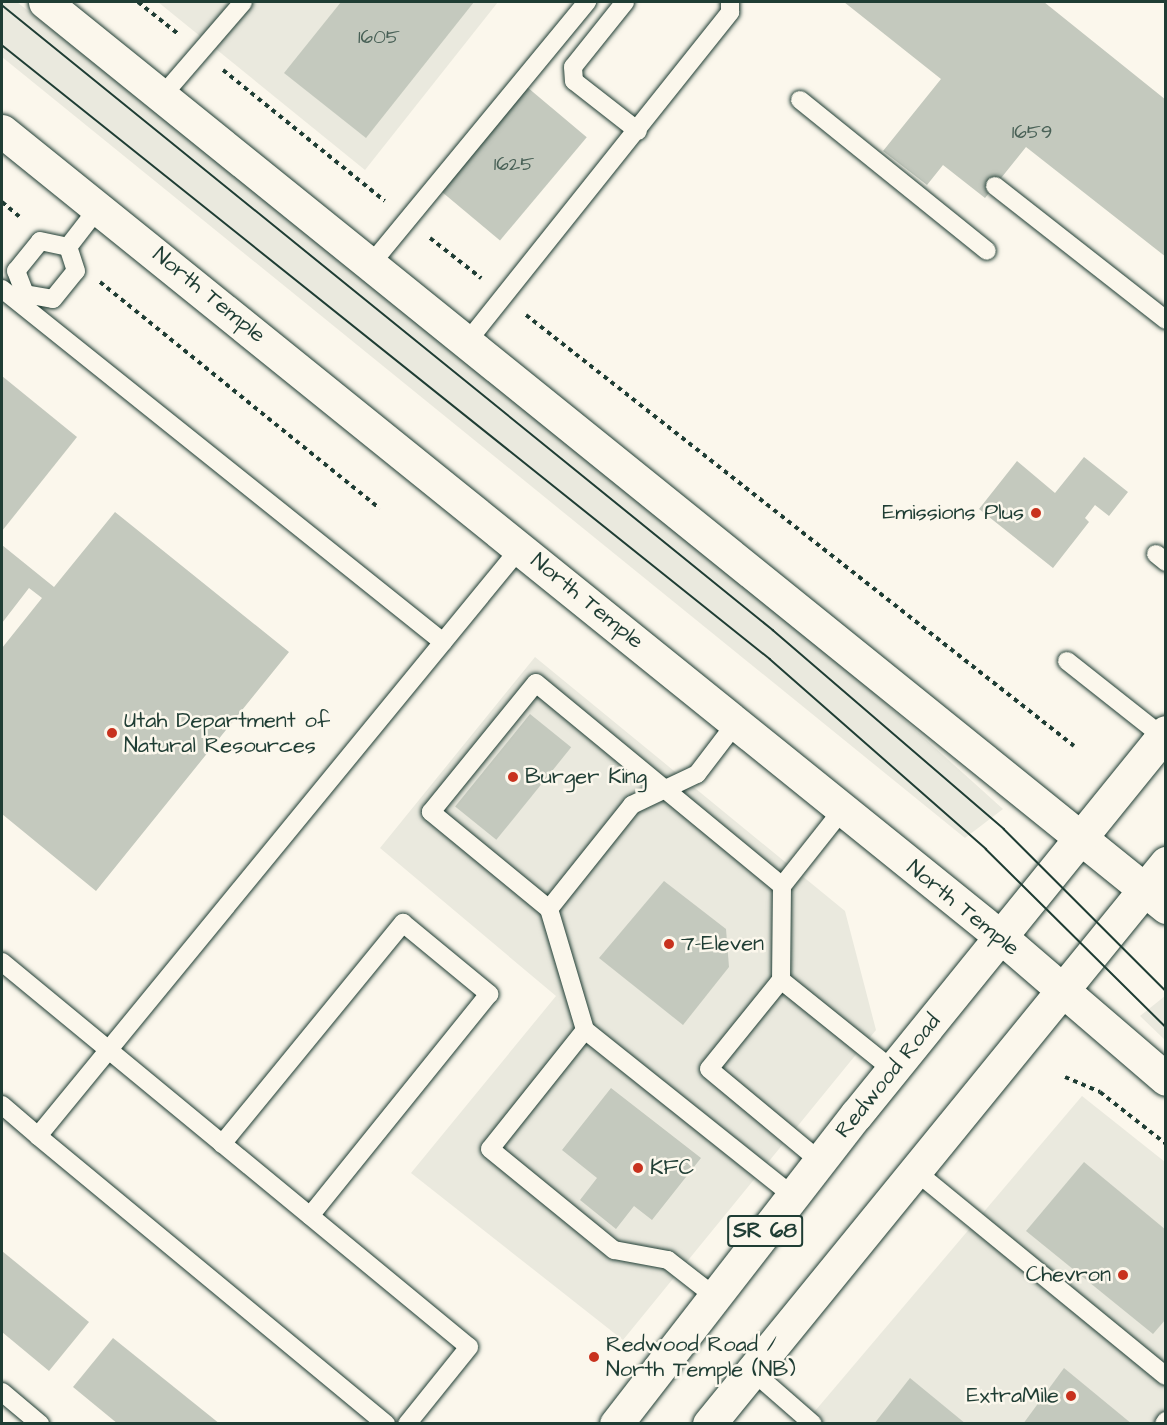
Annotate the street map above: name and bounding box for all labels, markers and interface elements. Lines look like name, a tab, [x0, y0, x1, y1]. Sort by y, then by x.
house number: 1605	[358, 25, 400, 49]
house number: 1659	[1012, 120, 1052, 144]
house number: 1625	[494, 152, 534, 176]
street label: North Temple	[147, 242, 271, 348]
place label: Emissions Plus	[882, 500, 1024, 526]
marker: Emissions Plus	[1029, 506, 1043, 520]
street label: North Temple	[525, 548, 649, 654]
place label: Utah Department of Natural Resources	[124, 707, 330, 758]
marker: Utah Department of Natural Resources	[105, 726, 119, 740]
place label: Burger King	[525, 764, 647, 790]
marker: Burger King	[506, 770, 520, 784]
street label: North Temple	[901, 855, 1025, 961]
place label: 7-Eleven	[681, 931, 764, 957]
marker: 7-Eleven	[662, 937, 676, 951]
street label: Redwood Road	[830, 1009, 946, 1143]
place label: KFC	[650, 1155, 694, 1181]
marker: KFC	[631, 1161, 645, 1175]
road number: SR 68	[726, 1213, 804, 1249]
place label: Chevron	[1026, 1262, 1111, 1288]
marker: Chevron	[1116, 1268, 1130, 1282]
place label: Redwood Road / North Temple (NB)	[606, 1331, 796, 1382]
marker: Redwood Road / North Temple (NB)	[587, 1350, 601, 1364]
place label: ExtraMile	[967, 1383, 1059, 1409]
marker: ExtraMile	[1064, 1389, 1078, 1403]

